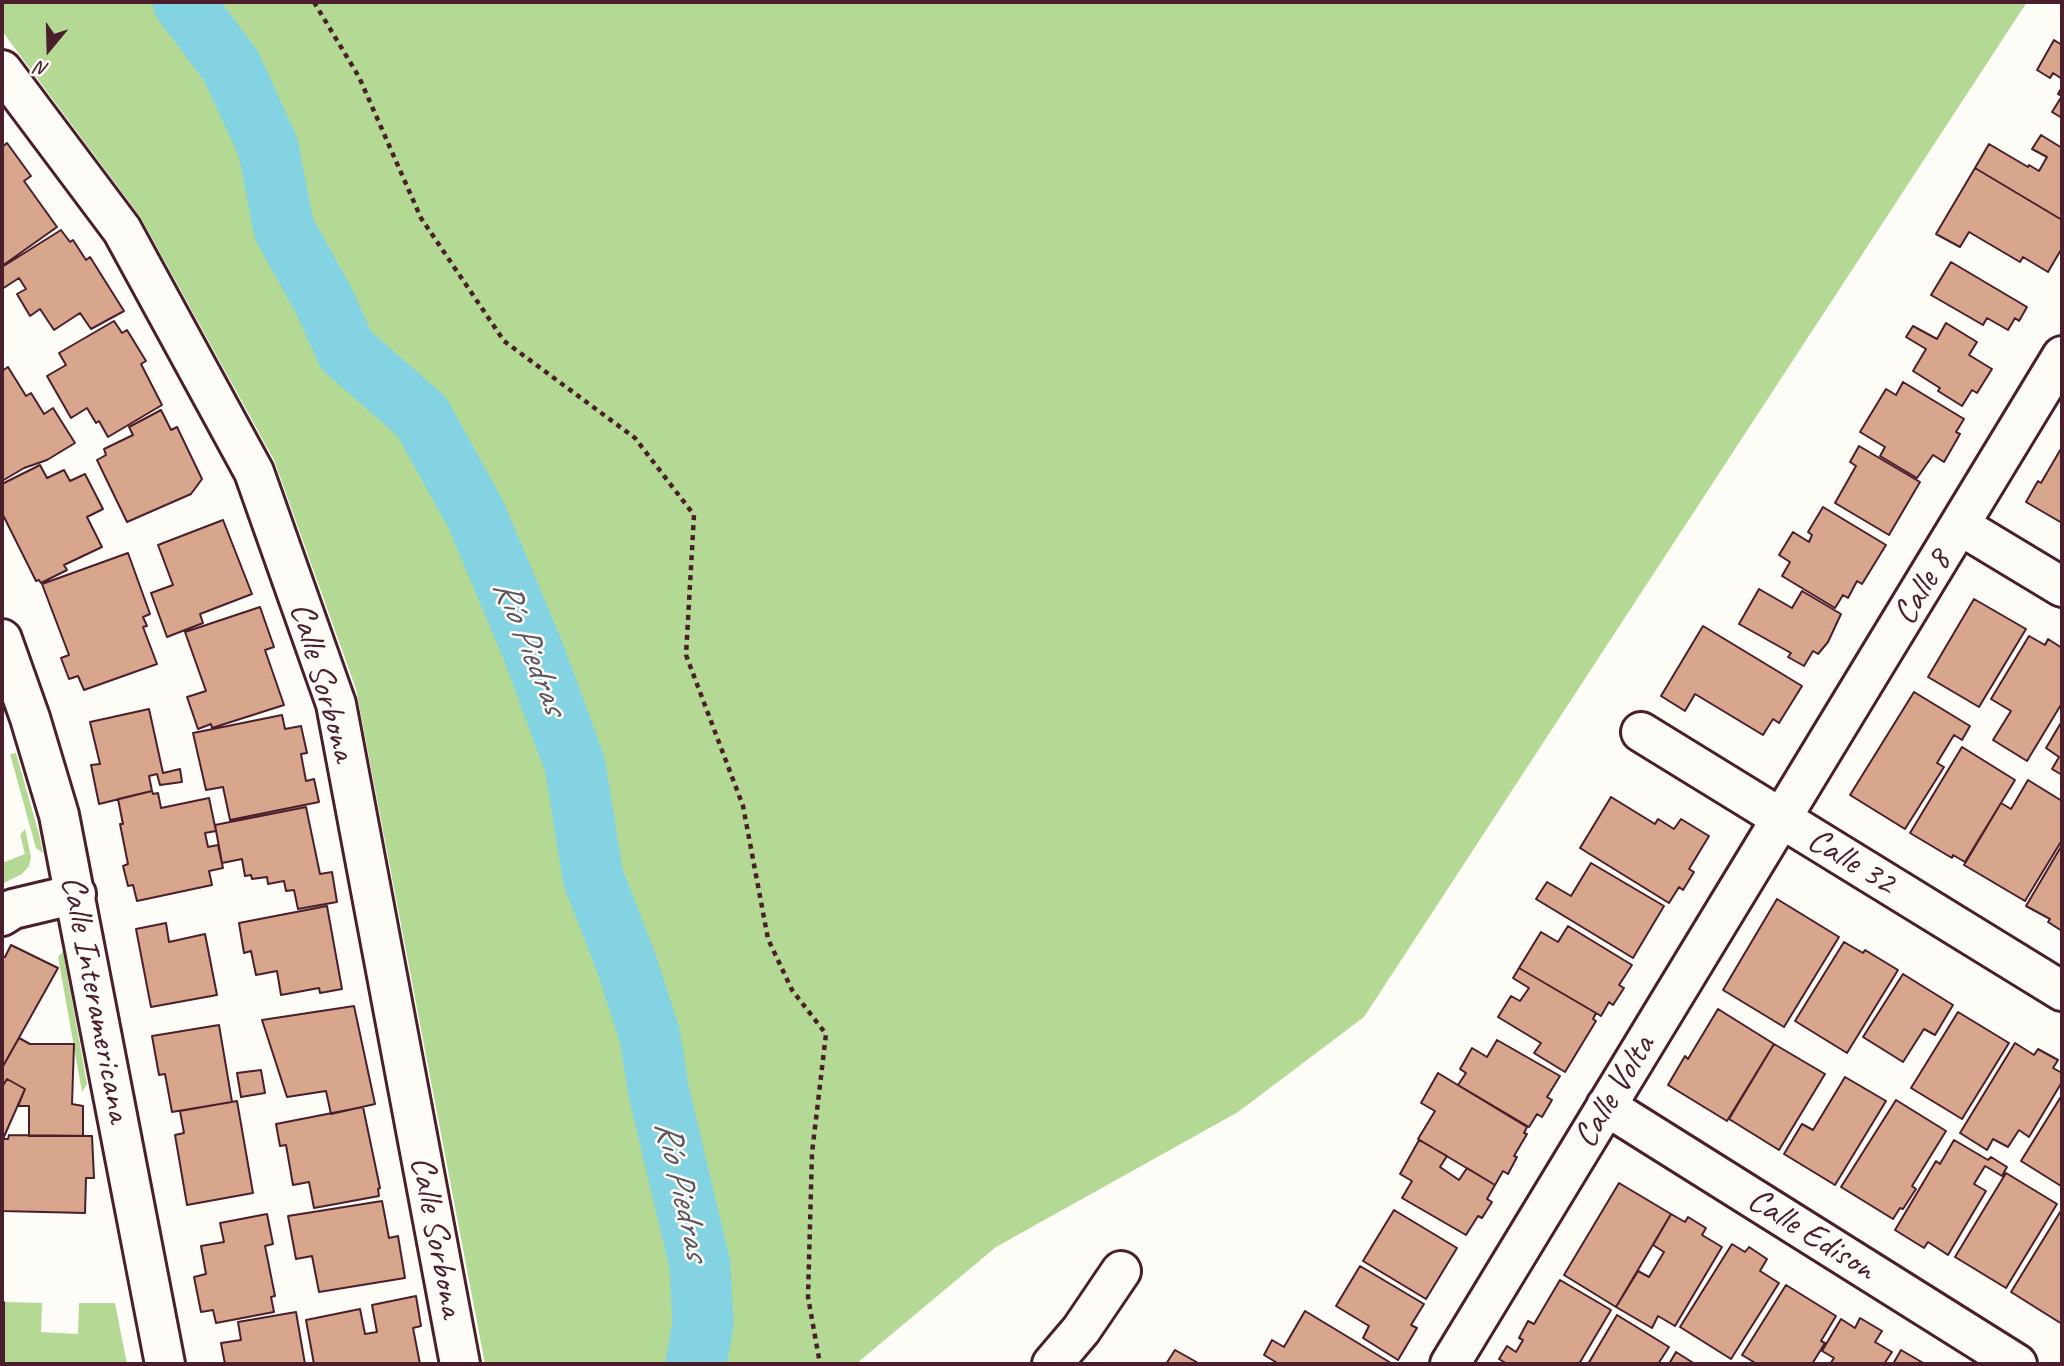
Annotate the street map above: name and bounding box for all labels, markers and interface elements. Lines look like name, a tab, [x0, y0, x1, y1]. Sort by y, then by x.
north arrow	[14, 14, 84, 84]
text: N	[33, 56, 52, 82]
street label: Calle 8	[1885, 543, 1961, 633]
water label: Río Piedras	[482, 573, 576, 721]
street label: Calle Sorbona	[279, 598, 365, 766]
street label: Calle 32	[1799, 820, 1903, 904]
street label: Calle Interamericana	[51, 872, 139, 1126]
street label: Calle Volta	[1565, 1028, 1665, 1156]
water label: Río Piedras	[644, 1116, 718, 1264]
street label: Calle Sorbona	[400, 1153, 472, 1321]
street label: Calle Edison	[1740, 1179, 1882, 1291]

